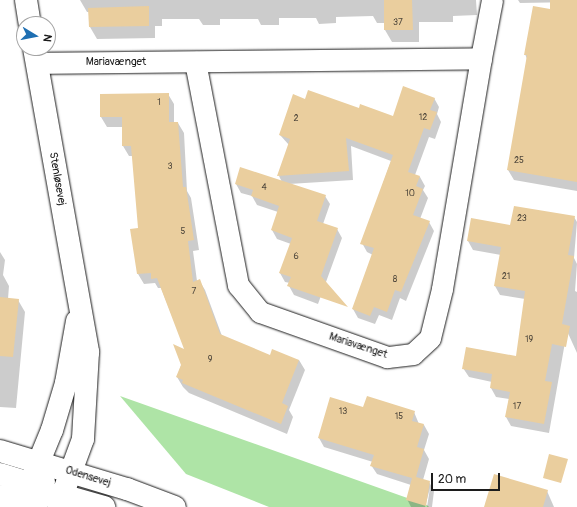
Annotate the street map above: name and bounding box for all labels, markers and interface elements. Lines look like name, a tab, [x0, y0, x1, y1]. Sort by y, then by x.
north arrow	[16, 16, 56, 56]
house number: 37	[393, 18, 403, 28]
text: N	[40, 33, 54, 43]
street label: Mariavænget	[86, 55, 146, 69]
house number: 1	[157, 98, 161, 108]
house number: 12	[419, 113, 427, 123]
house number: 2	[293, 114, 299, 124]
street label: Stenløsevej	[46, 151, 68, 207]
house number: 25	[514, 156, 524, 166]
house number: 3	[167, 162, 173, 172]
house number: 4	[261, 183, 267, 193]
house number: 10	[405, 189, 415, 199]
house number: 23	[517, 214, 527, 224]
house number: 5	[181, 227, 185, 237]
house number: 6	[293, 252, 299, 262]
house number: 21	[502, 272, 510, 282]
house number: 8	[393, 275, 397, 285]
house number: 7	[192, 287, 196, 297]
street label: Mariavænget	[327, 330, 389, 362]
house number: 19	[525, 335, 533, 345]
house number: 9	[208, 355, 212, 365]
house number: 17	[513, 402, 521, 412]
house number: 13	[339, 407, 347, 417]
house number: 15	[395, 412, 403, 422]
street label: Odensevej	[64, 464, 112, 490]
scale bar	[433, 465, 502, 491]
text: 20 m	[438, 472, 466, 487]

